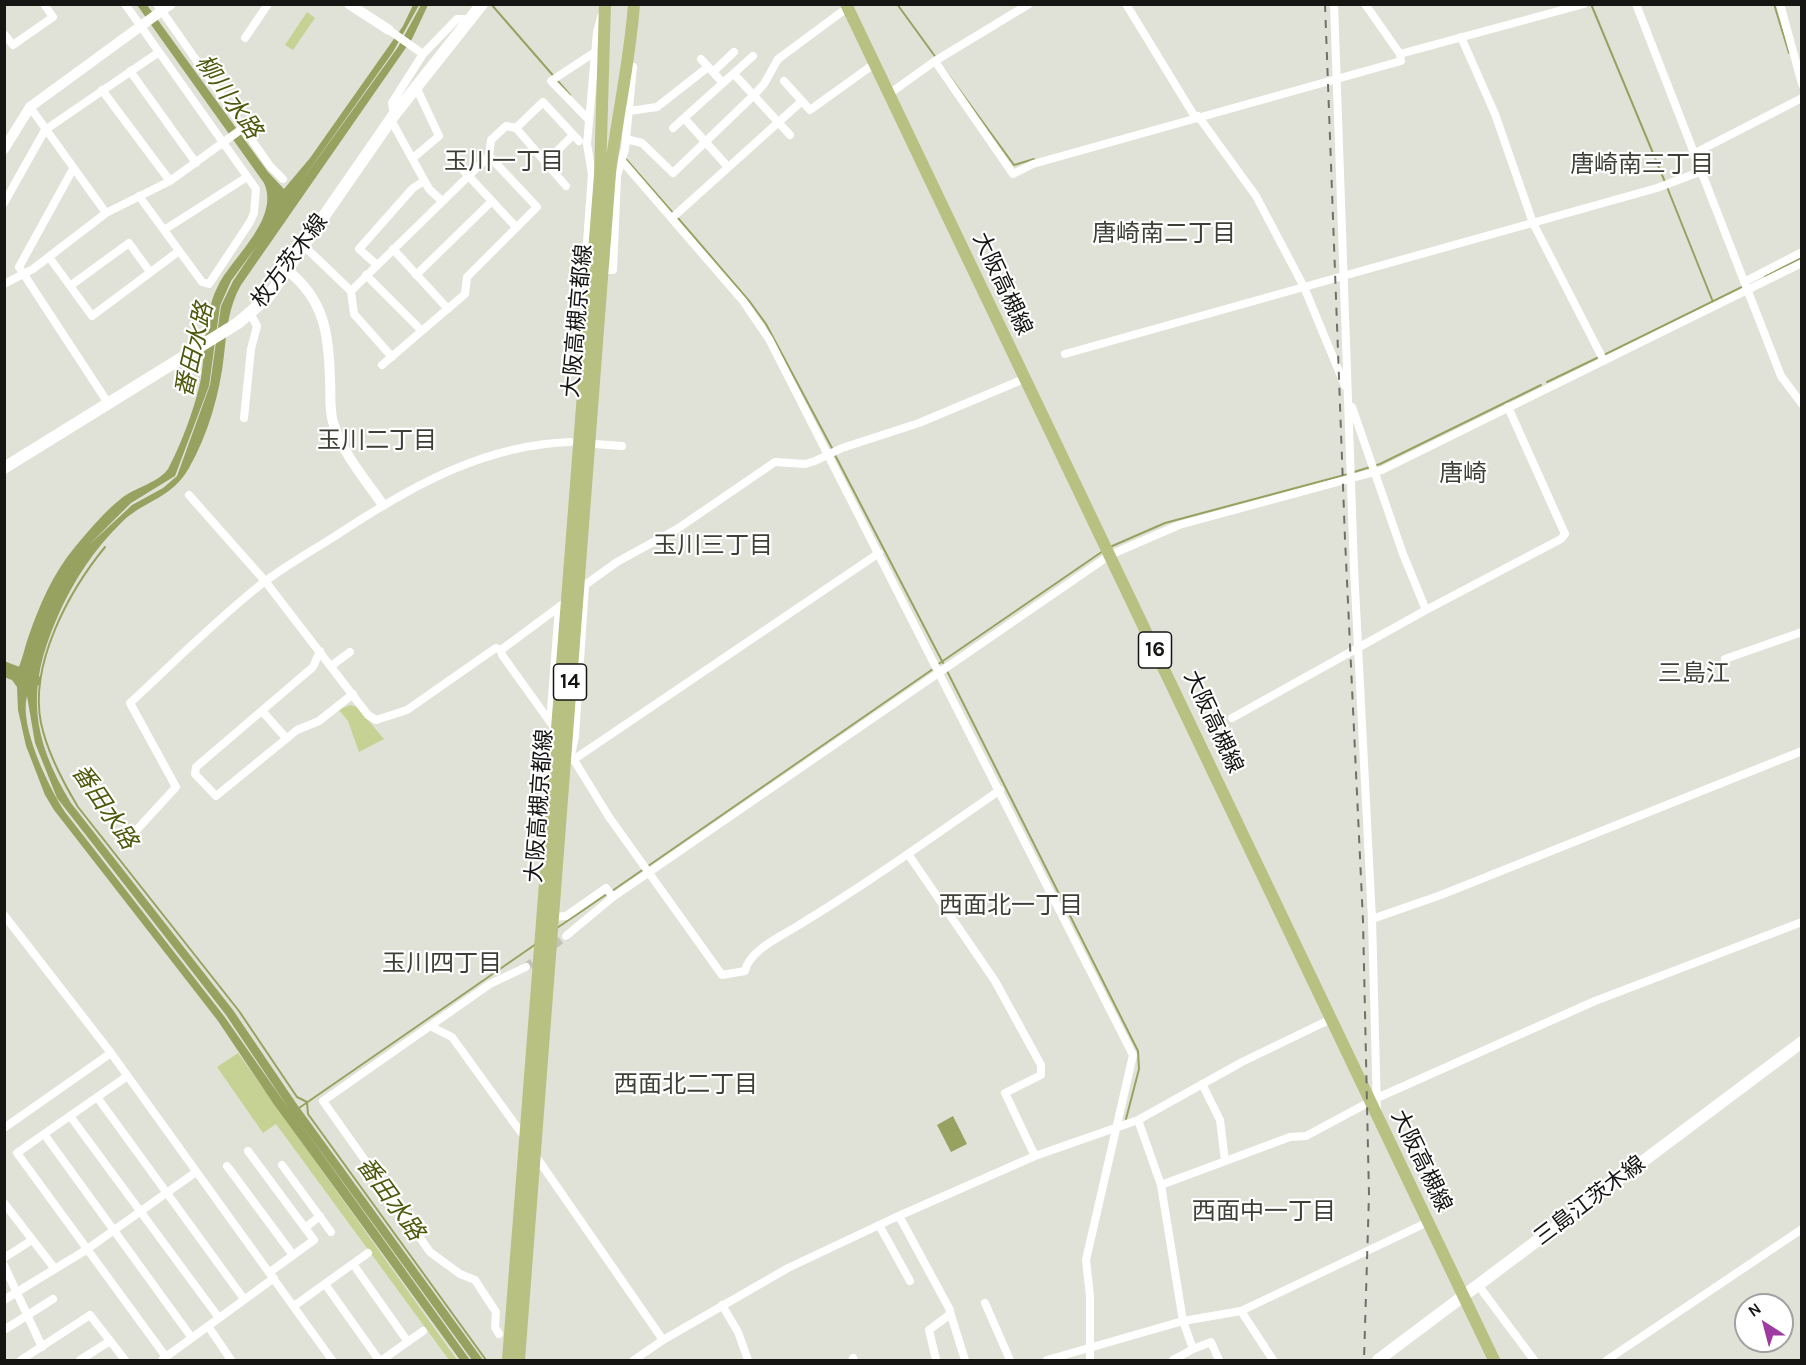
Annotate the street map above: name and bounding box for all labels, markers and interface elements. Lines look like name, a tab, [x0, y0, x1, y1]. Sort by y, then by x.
water label: 柳川水路	[189, 49, 267, 145]
district label: 玉川一丁目	[444, 148, 564, 176]
district label: 唐崎南三丁目	[1570, 151, 1714, 179]
street label: 枚方茨木線	[246, 209, 334, 313]
district label: 唐崎南二丁目	[1092, 220, 1236, 248]
street label: 大阪高槻線	[967, 229, 1037, 339]
street label: 大阪高槻京都線	[558, 243, 598, 399]
water label: 番田水路	[170, 300, 220, 400]
district label: 玉川二丁目	[317, 427, 437, 455]
district label: 唐崎	[1439, 460, 1487, 488]
district label: 玉川三丁目	[653, 532, 773, 560]
road number: 16	[1138, 632, 1172, 668]
district label: 三島江	[1658, 660, 1730, 688]
road number: 14	[554, 664, 586, 700]
street label: 大阪高槻線	[1178, 667, 1248, 777]
street label: 大阪高槻京都線	[521, 728, 559, 884]
water label: 番田水路	[65, 759, 143, 855]
district label: 西面北一丁目	[939, 892, 1083, 920]
district label: 玉川四丁目	[382, 950, 502, 978]
district label: 西面北二丁目	[614, 1071, 758, 1099]
street label: 大阪高槻線	[1385, 1106, 1457, 1216]
street label: 三島江茨木線	[1529, 1151, 1651, 1251]
water label: 番田水路	[350, 1152, 430, 1246]
district label: 西面中一丁目	[1192, 1198, 1336, 1226]
north arrow	[1734, 1293, 1794, 1353]
text: N	[1744, 1299, 1765, 1321]

